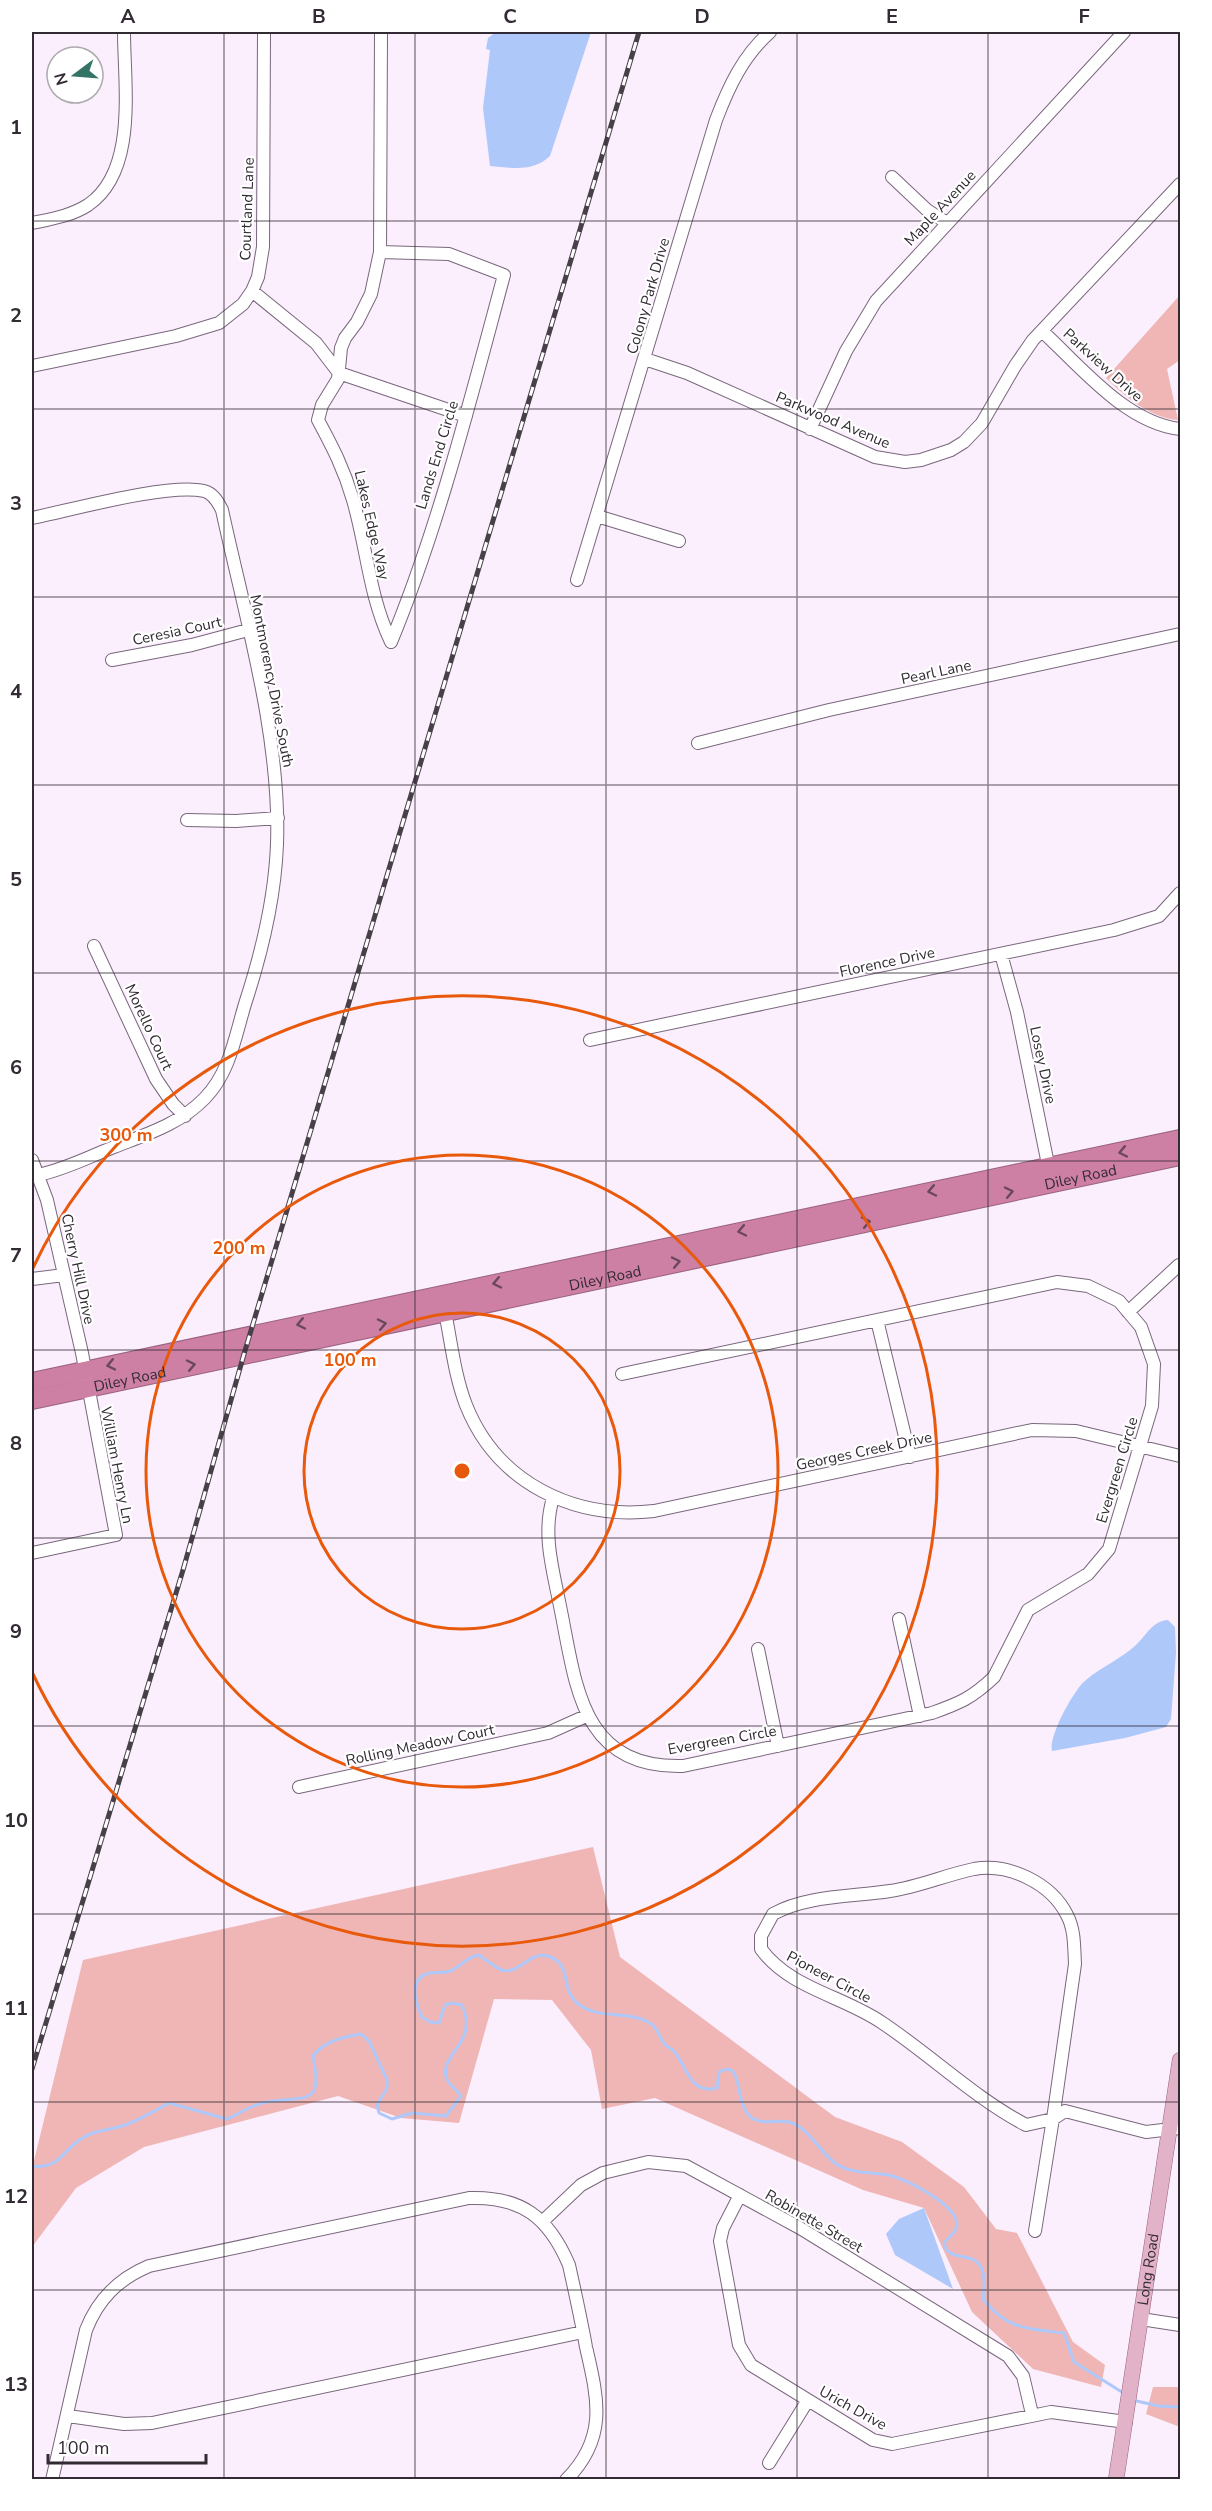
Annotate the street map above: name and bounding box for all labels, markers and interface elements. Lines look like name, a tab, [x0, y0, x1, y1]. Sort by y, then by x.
text: A	[121, 3, 136, 30]
text: B	[312, 3, 326, 30]
text: C	[503, 3, 517, 30]
text: D	[694, 3, 710, 30]
text: E	[886, 3, 898, 30]
text: F	[1078, 3, 1090, 30]
north arrow	[45, 45, 105, 105]
text: N	[49, 70, 74, 88]
text: 1	[10, 114, 22, 141]
street label: Courtland Lane	[235, 157, 259, 261]
street label: Maple Avenue	[900, 166, 980, 250]
street label: Colony Park Drive	[622, 236, 674, 356]
text: 2	[10, 302, 22, 329]
street label: Parkview Drive	[1059, 324, 1147, 406]
street label: Parkwood Avenue	[773, 387, 893, 453]
street label: Lands End Circle	[411, 398, 463, 512]
street label: Lakes Edge Way	[350, 468, 394, 582]
text: 3	[10, 490, 22, 517]
street label: Montmorency Drive South	[245, 593, 299, 769]
street label: Ceresia Court	[131, 612, 224, 650]
street label: Pearl Lane	[899, 655, 973, 689]
text: 4	[10, 678, 22, 705]
text: 5	[10, 866, 22, 893]
street label: Florence Drive	[838, 942, 936, 982]
street label: Morello Court	[120, 981, 178, 1074]
street label: Losey Drive	[1025, 1024, 1061, 1106]
text: 6	[10, 1054, 22, 1081]
text: 300 m	[99, 1123, 153, 1147]
one-way arrow	[1119, 1144, 1129, 1157]
street label: Diley Road	[1043, 1160, 1119, 1195]
one-way arrow	[928, 1184, 938, 1197]
one-way arrow	[1004, 1187, 1014, 1200]
street label: Cherry Hill Drive	[57, 1212, 99, 1326]
one-way arrow	[861, 1217, 871, 1230]
one-way arrow	[737, 1224, 747, 1237]
text: 200 m	[212, 1236, 266, 1260]
text: 7	[10, 1242, 22, 1269]
one-way arrow	[670, 1257, 680, 1270]
street label: Diley Road	[567, 1261, 643, 1296]
one-way arrow	[492, 1276, 502, 1289]
one-way arrow	[297, 1317, 307, 1330]
one-way arrow	[377, 1318, 387, 1331]
text: 100 m	[323, 1348, 377, 1372]
one-way arrow	[106, 1358, 116, 1371]
one-way arrow	[186, 1360, 196, 1373]
street label: Diley Road	[92, 1362, 168, 1397]
street label: William Henry Ln	[96, 1405, 138, 1525]
street label: Evergreen Circle	[1091, 1414, 1143, 1526]
street label: Georges Creek Drive	[794, 1427, 934, 1475]
text: 8	[10, 1430, 22, 1457]
centre of rings	[452, 1461, 472, 1481]
text: 9	[10, 1618, 22, 1645]
street label: Rolling Meadow Court	[344, 1719, 497, 1771]
street label: Evergreen Circle	[666, 1721, 778, 1759]
text: 10	[4, 1807, 28, 1834]
street label: Pioneer Circle	[783, 1946, 875, 2008]
text: 11	[4, 1995, 28, 2022]
text: 12	[4, 2183, 28, 2210]
street label: Robinette Street	[761, 2185, 867, 2258]
street label: Long Road	[1133, 2232, 1163, 2307]
text: 13	[4, 2371, 28, 2398]
street label: Urich Drive	[815, 2381, 891, 2435]
scale bar	[48, 2427, 206, 2465]
text: 100 m	[57, 2436, 109, 2460]

